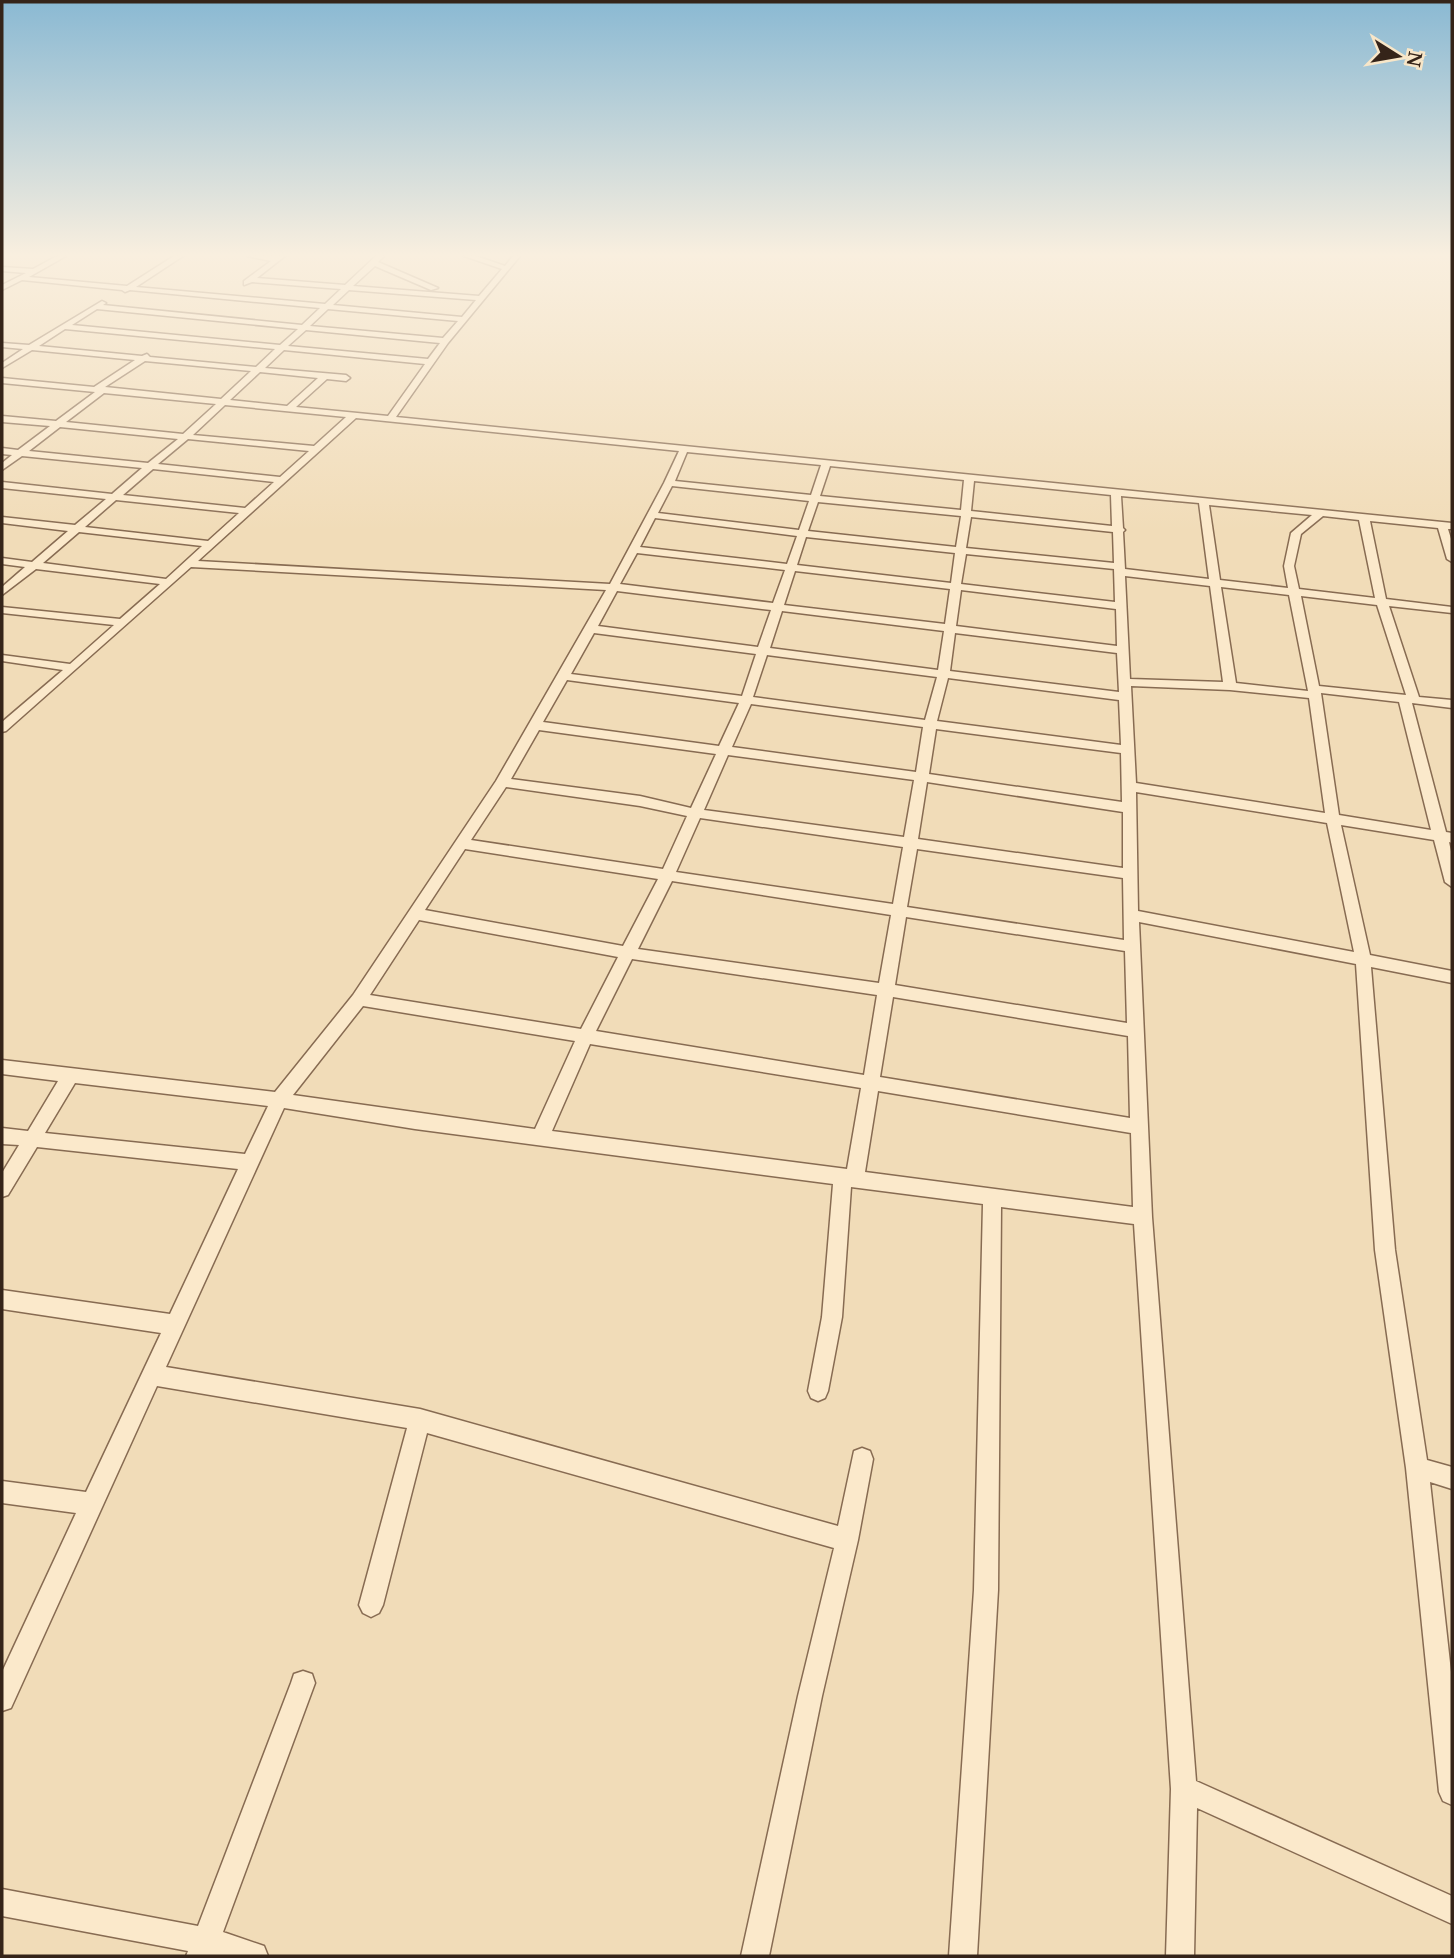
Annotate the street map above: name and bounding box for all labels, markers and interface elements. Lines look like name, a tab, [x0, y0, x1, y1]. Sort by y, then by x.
north arrow	[1363, 21, 1433, 91]
text: N	[1400, 49, 1429, 69]

